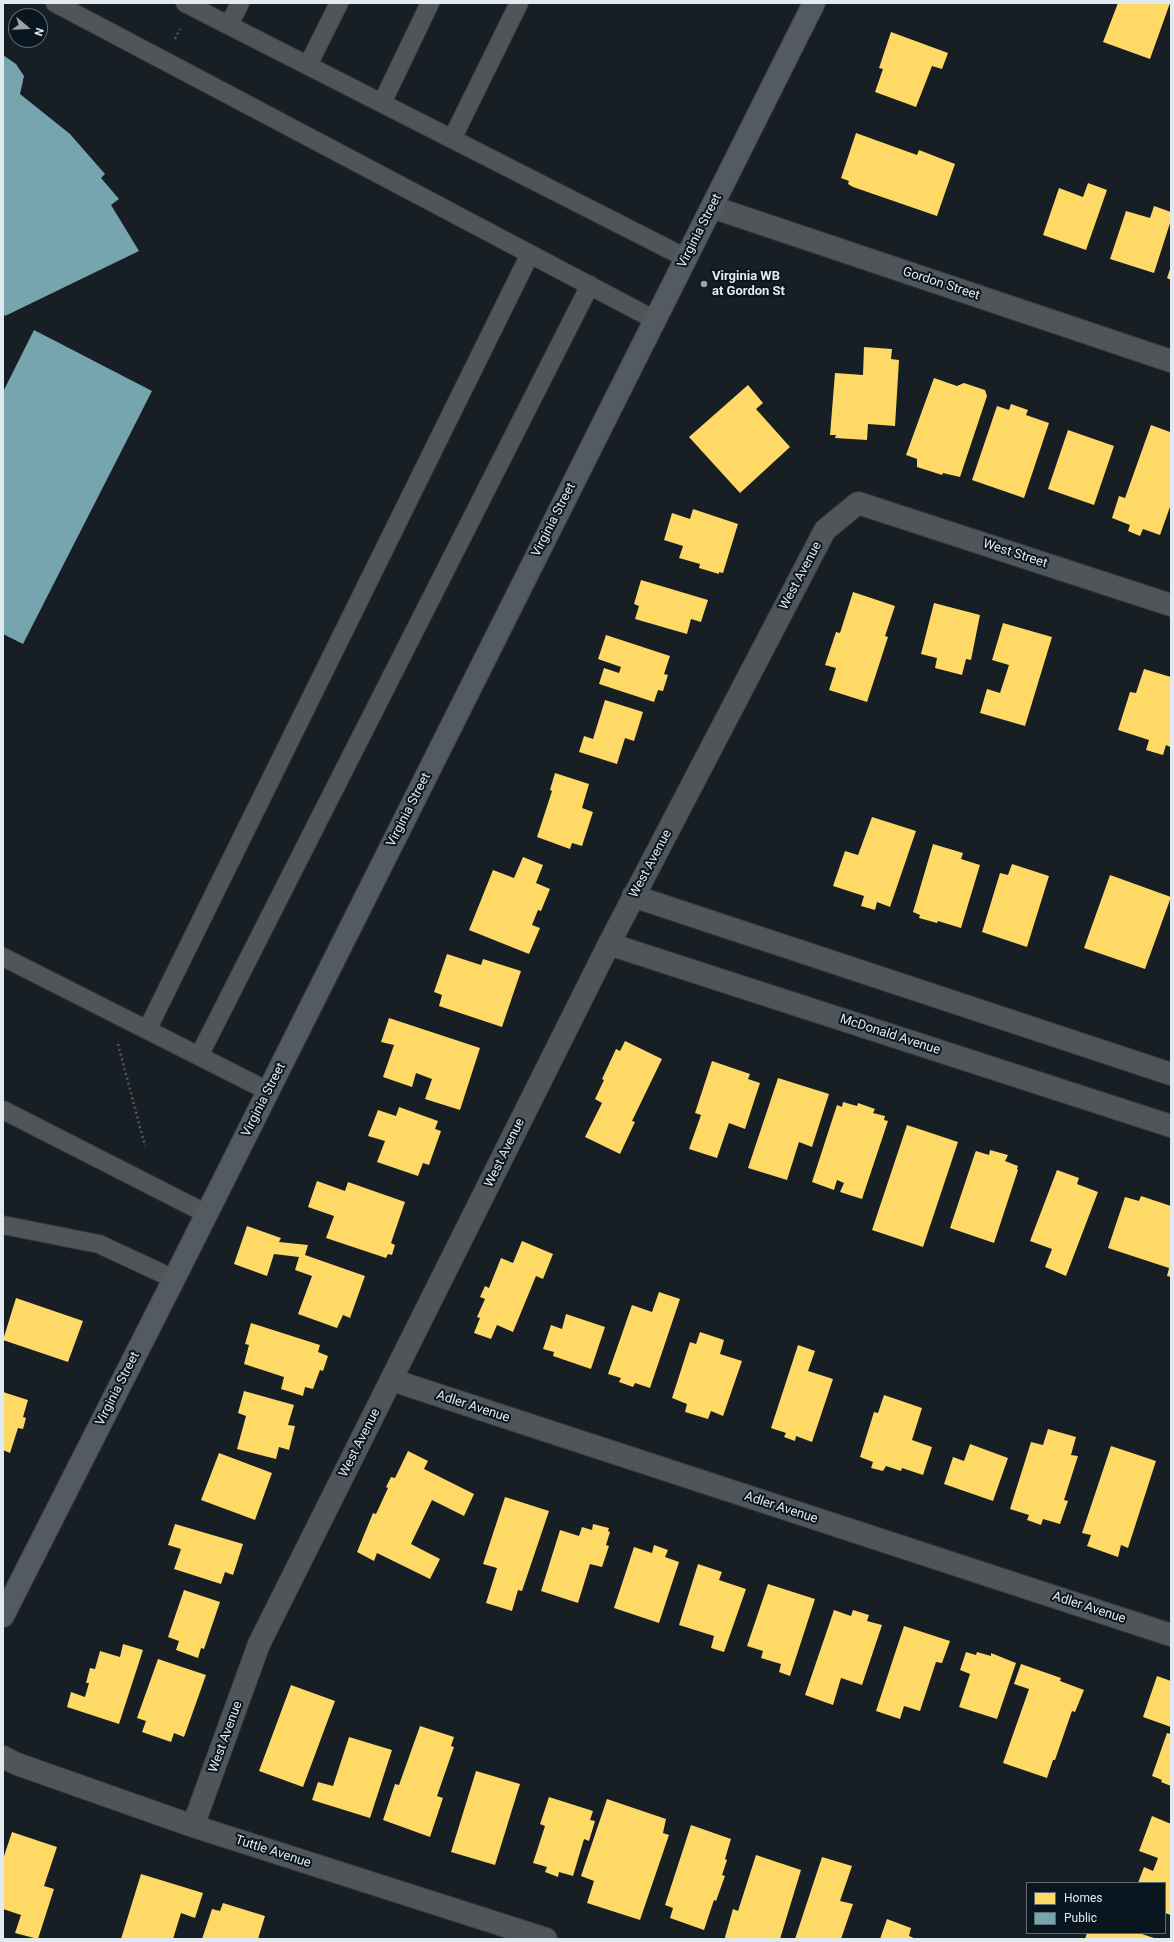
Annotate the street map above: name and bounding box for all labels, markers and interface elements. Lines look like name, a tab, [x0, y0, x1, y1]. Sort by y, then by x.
north arrow	[8, 8, 48, 48]
text: N	[31, 26, 46, 38]
street label: Virginia Street	[675, 191, 725, 271]
street label: Gordon Street	[901, 264, 981, 304]
place label: Virginia WB at Gordon St	[712, 269, 785, 300]
marker: Virginia WB at Gordon St	[699, 279, 709, 289]
street label: Virginia Street	[529, 480, 579, 560]
street label: West Street	[981, 536, 1049, 572]
street label: West Avenue	[777, 539, 825, 613]
street label: Virginia Street	[384, 770, 434, 850]
street label: West Avenue	[627, 827, 675, 901]
street label: McDonald Avenue	[838, 1011, 942, 1059]
street label: Virginia Street	[239, 1060, 289, 1140]
street label: West Avenue	[482, 1116, 528, 1190]
street label: Virginia Street	[93, 1349, 143, 1429]
street label: Adler Avenue	[434, 1388, 512, 1426]
street label: West Avenue	[336, 1406, 384, 1480]
street label: Adler Avenue	[742, 1489, 820, 1527]
street label: Adler Avenue	[1050, 1589, 1128, 1627]
street label: West Avenue	[206, 1699, 246, 1775]
street label: Tuttle Avenue	[233, 1832, 313, 1872]
legend	[1026, 1882, 1166, 1934]
text: Homes	[1064, 1891, 1102, 1905]
text: Public	[1064, 1911, 1097, 1925]

